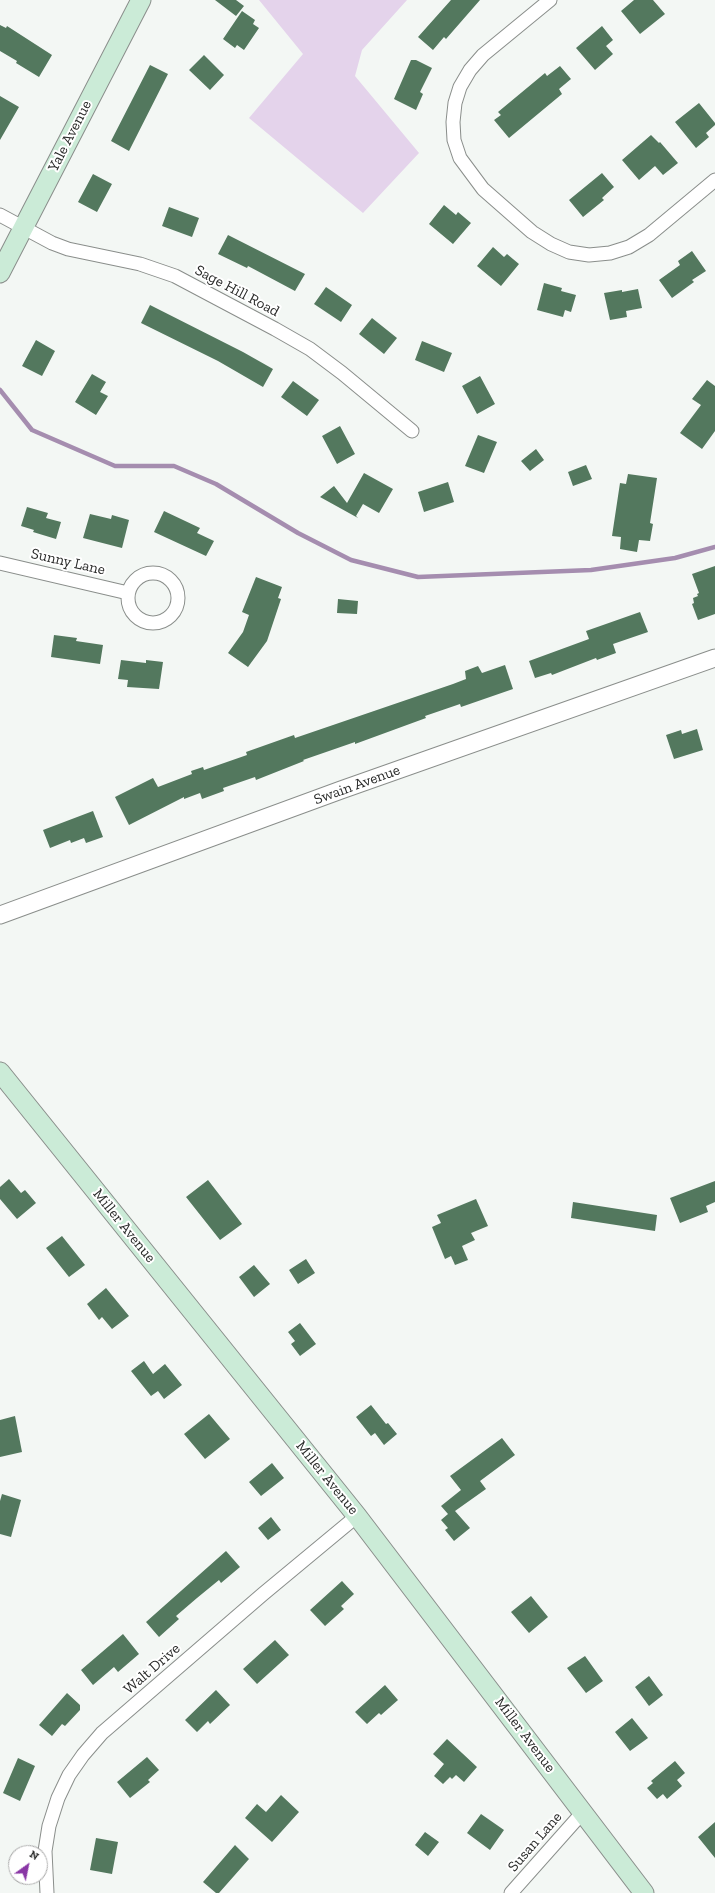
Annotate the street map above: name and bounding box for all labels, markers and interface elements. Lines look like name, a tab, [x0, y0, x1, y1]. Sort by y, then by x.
street label: Yale Avenue	[44, 97, 96, 175]
street label: Sage Hill Road	[192, 261, 282, 321]
street label: Sunny Lane	[29, 545, 107, 579]
street label: Swain Avenue	[311, 761, 403, 809]
street label: Miller Avenue	[89, 1185, 159, 1267]
street label: Miller Avenue	[292, 1437, 362, 1519]
street label: Walt Drive	[120, 1640, 184, 1698]
street label: Miller Avenue	[491, 1694, 559, 1776]
street label: Susan Lane	[504, 1808, 566, 1876]
north arrow	[8, 1845, 48, 1885]
text: N	[27, 1848, 41, 1863]

